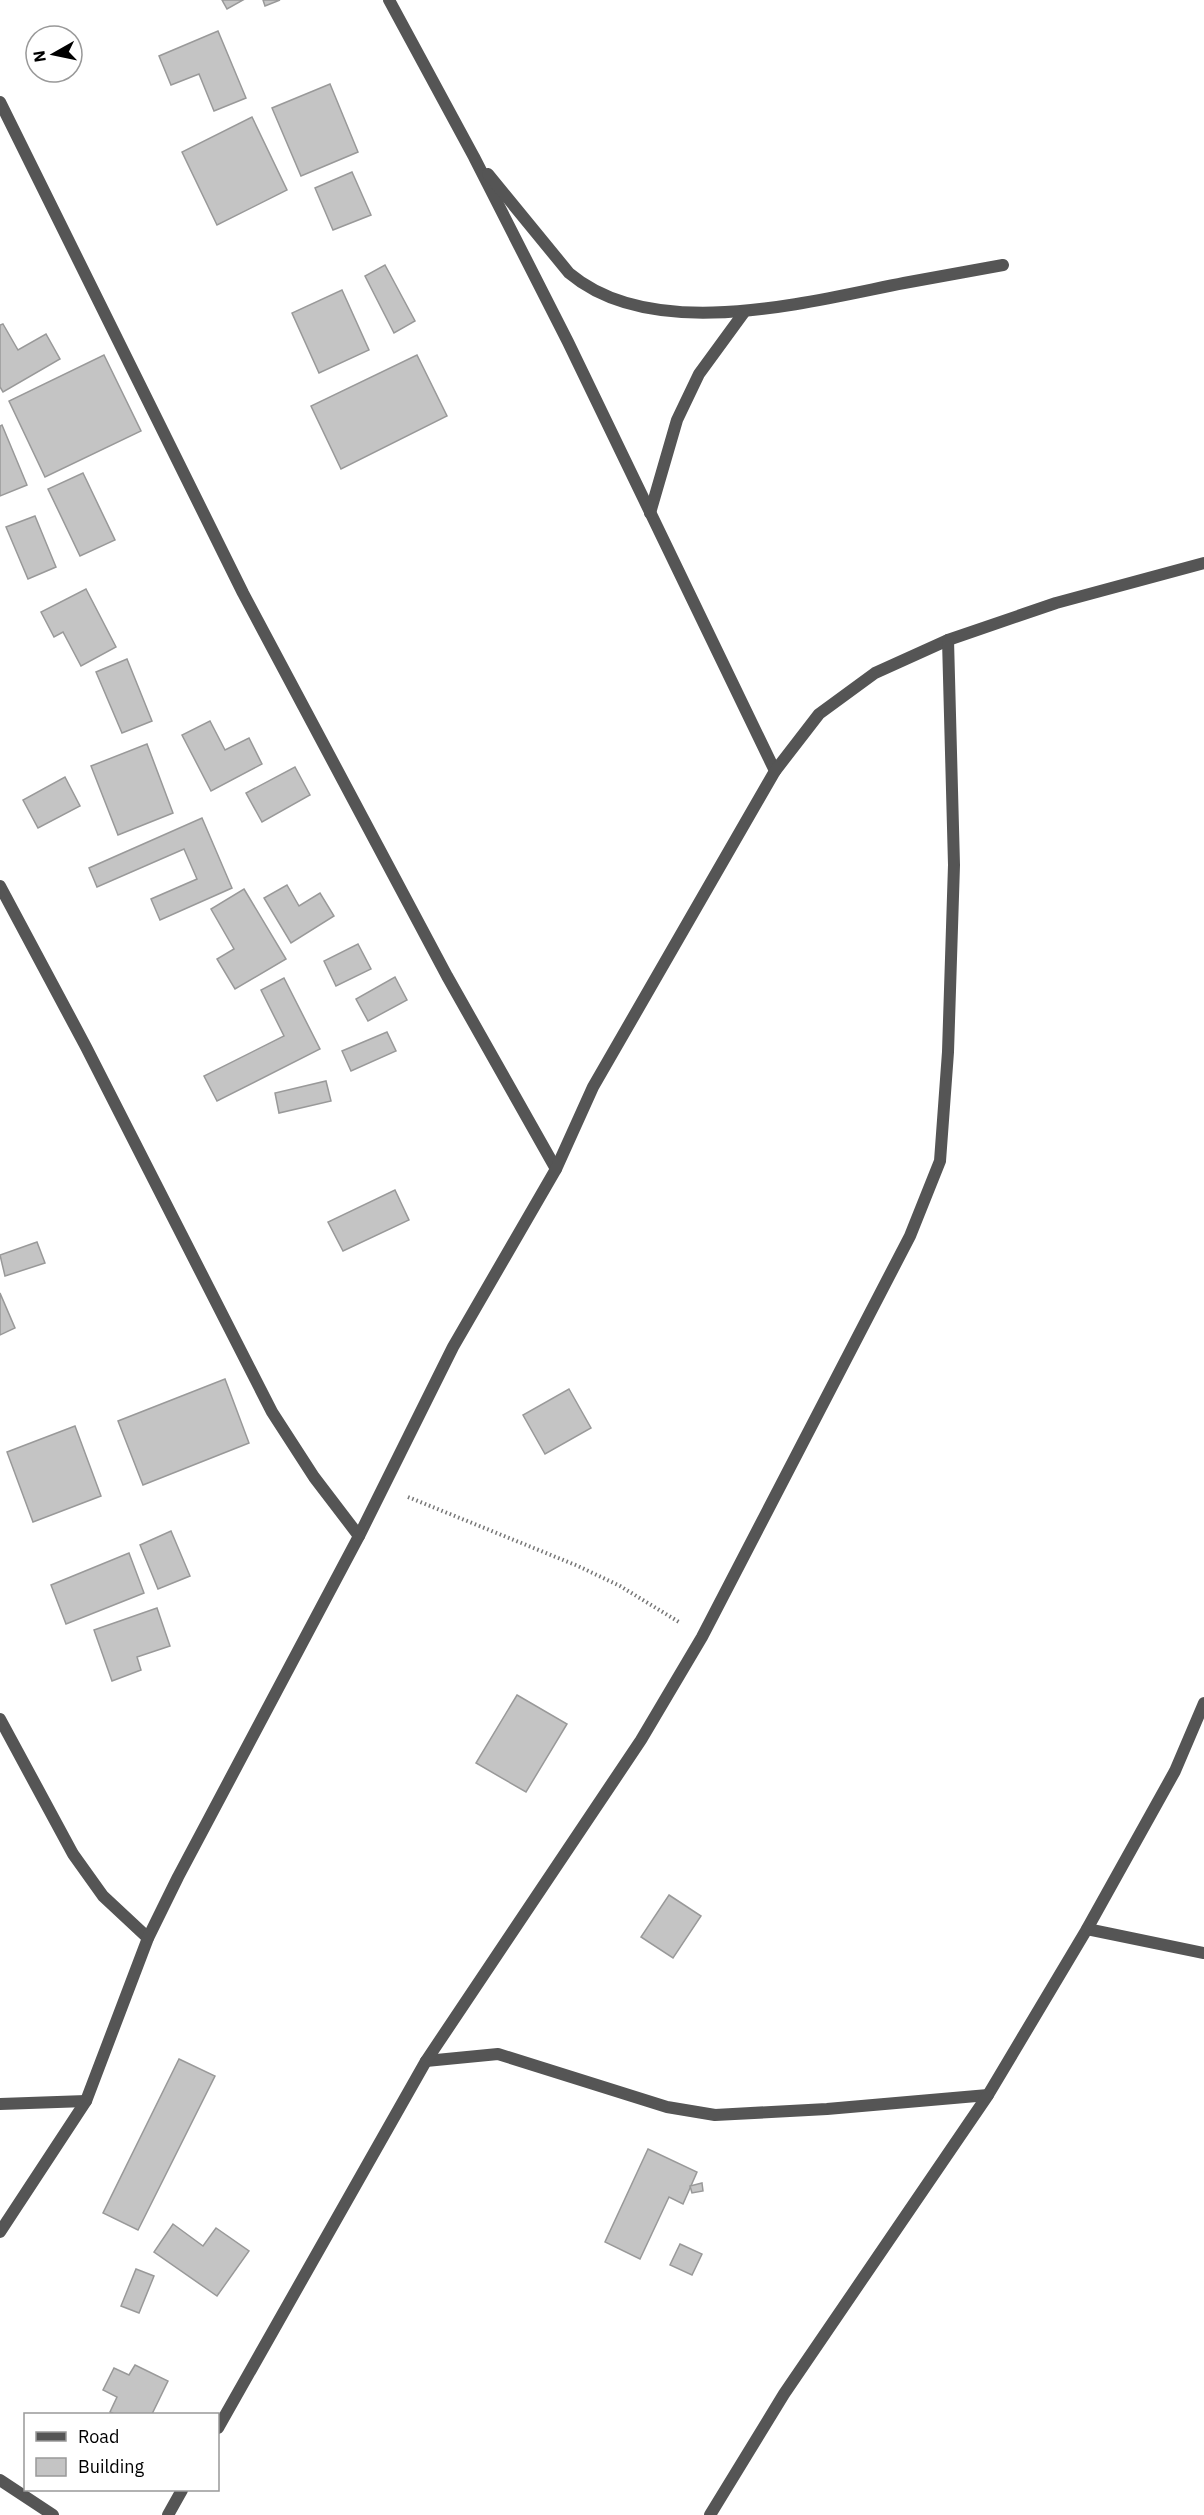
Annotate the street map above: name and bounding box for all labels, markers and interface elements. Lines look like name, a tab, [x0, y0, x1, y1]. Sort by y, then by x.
north arrow	[24, 24, 84, 84]
text: N	[28, 49, 50, 64]
legend	[24, 2413, 219, 2491]
text: Road	[78, 2425, 119, 2448]
text: Building	[78, 2455, 145, 2478]

